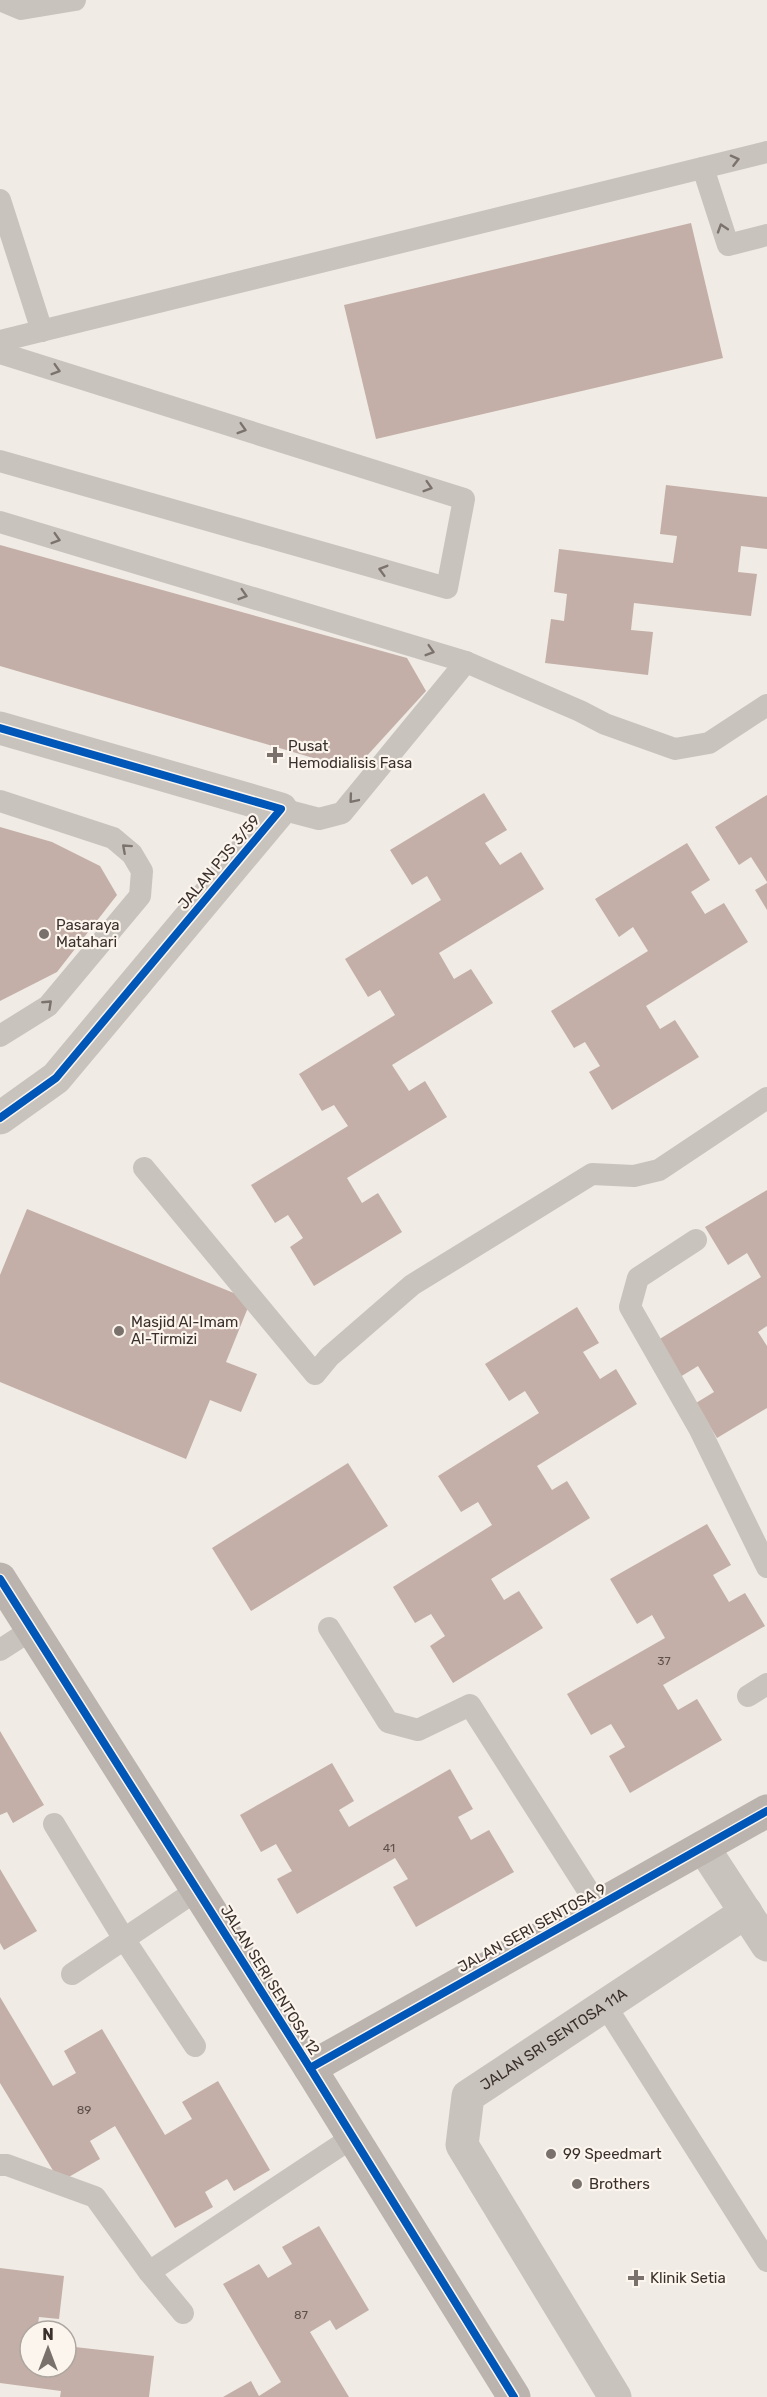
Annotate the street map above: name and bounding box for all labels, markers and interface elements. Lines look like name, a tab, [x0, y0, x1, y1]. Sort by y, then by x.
one-way arrow	[729, 155, 740, 167]
one-way arrow	[717, 223, 730, 234]
one-way arrow	[50, 363, 61, 375]
one-way arrow	[236, 422, 247, 434]
one-way arrow	[422, 480, 433, 492]
one-way arrow	[50, 532, 61, 544]
one-way arrow	[379, 565, 389, 577]
one-way arrow	[237, 588, 248, 600]
one-way arrow	[424, 644, 435, 656]
place label: Pusat Hemodialisis Fasa	[288, 737, 412, 772]
marker: Pusat Hemodialisis Fasa	[266, 746, 284, 764]
one-way arrow	[350, 792, 361, 803]
street label: JALAN PJS 3/59	[174, 811, 264, 913]
one-way arrow	[122, 844, 132, 855]
place label: Pasaraya Matahari	[56, 916, 120, 951]
marker: Pasaraya Matahari	[37, 927, 51, 941]
one-way arrow	[42, 1000, 52, 1011]
place label: Masjid Al-Imam Al-Tirmizi	[131, 1313, 238, 1348]
marker: Masjid Al-Imam Al-Tirmizi	[112, 1324, 126, 1338]
house number: 37	[657, 1654, 671, 1668]
house number: 41	[383, 1841, 395, 1855]
street label: JALAN SERI SENTOSA 9	[455, 1880, 609, 1976]
street label: JALAN SERI SENTOSA 12	[216, 1902, 324, 2058]
street label: JALAN SRI SENTOSA 11A	[477, 1984, 630, 2094]
house number: 89	[77, 2103, 91, 2117]
place label: 99 Speedmart	[563, 2145, 662, 2163]
marker: 99 Speedmart	[544, 2147, 558, 2161]
place label: Brothers	[589, 2175, 650, 2193]
marker: Brothers	[570, 2177, 584, 2191]
marker: Klinik Setia	[627, 2269, 645, 2287]
place label: Klinik Setia	[650, 2269, 726, 2287]
house number: 87	[294, 2308, 308, 2322]
north arrow	[18, 2319, 78, 2379]
text: N	[42, 2325, 54, 2344]

